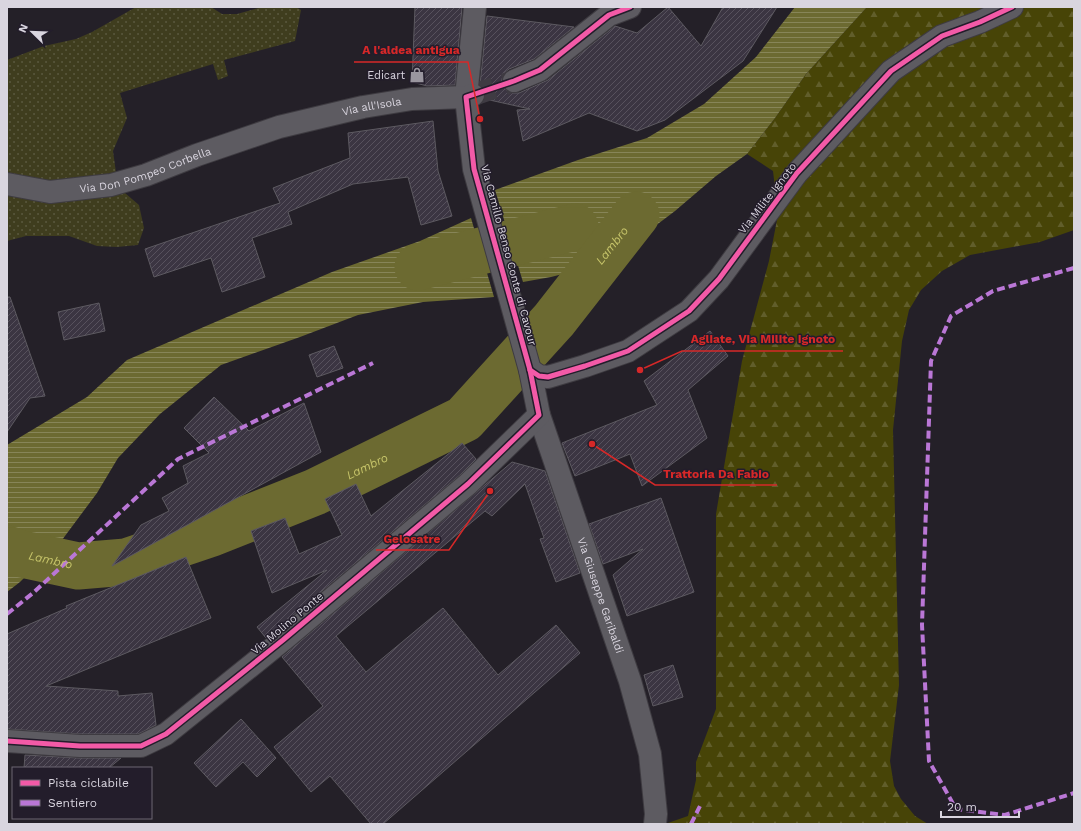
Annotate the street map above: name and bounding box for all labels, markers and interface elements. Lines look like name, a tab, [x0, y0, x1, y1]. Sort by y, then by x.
north arrow	[12, 12, 52, 52]
text: N	[16, 22, 31, 35]
callout: A l'aldea antigua	[354, 38, 468, 62]
text: A l'aldea antigua	[362, 43, 460, 57]
shop icon: Edicart	[408, 66, 426, 84]
place label: Edicart	[367, 69, 405, 82]
street label: Via all'Isola	[341, 95, 402, 119]
street label: Via Don Pompeo Corbella	[79, 145, 213, 196]
street label: Via Milite Ignoto	[736, 160, 799, 236]
street label: Via Camillo Benso Conte di Cavour	[478, 163, 539, 348]
water label: Lambro	[593, 224, 631, 267]
callout: Agliate, Via Milite Ignoto	[682, 327, 843, 351]
text: Agliate, Via Milite Ignoto	[691, 332, 835, 346]
water label: Lambro	[344, 450, 390, 482]
callout: Trattoria Da Fabio	[655, 461, 777, 485]
text: Trattoria Da Fabio	[663, 467, 769, 481]
callout: Gelosatre	[376, 526, 449, 550]
text: Gelosatre	[383, 532, 441, 546]
street label: Via Giuseppe Garibaldi	[574, 536, 626, 655]
water label: Lambro	[27, 549, 74, 572]
street label: Via Molino Ponte	[249, 589, 326, 657]
legend	[12, 767, 152, 819]
text: Pista ciclabile	[48, 776, 129, 790]
scale bar	[941, 793, 1019, 819]
text: Sentiero	[48, 796, 97, 810]
text: 20 m	[947, 800, 977, 814]

